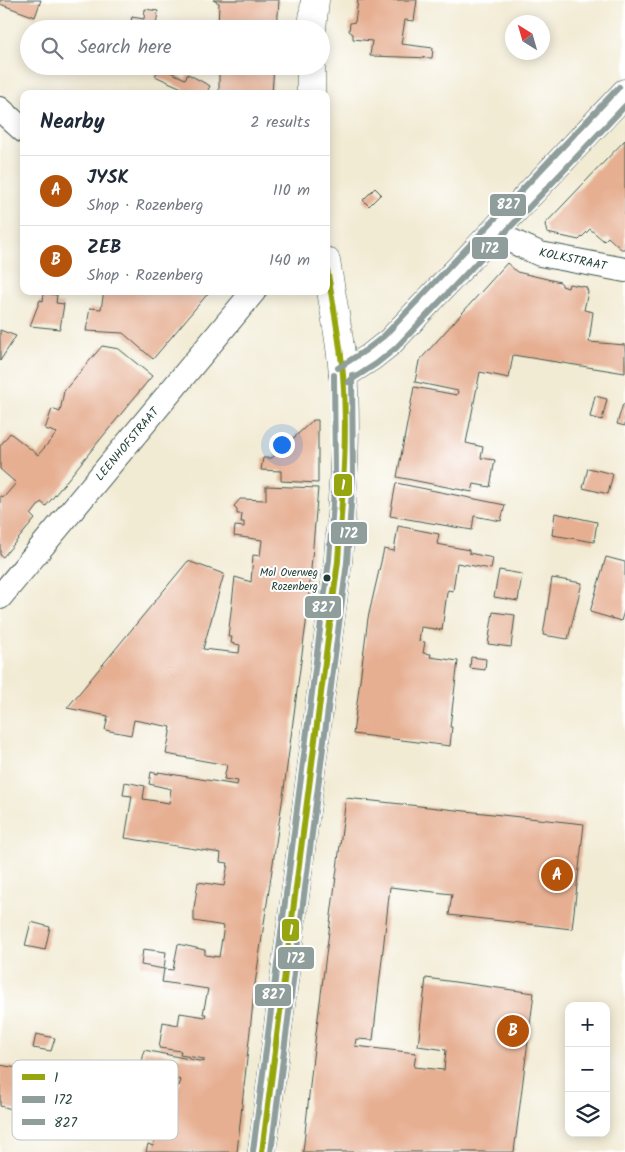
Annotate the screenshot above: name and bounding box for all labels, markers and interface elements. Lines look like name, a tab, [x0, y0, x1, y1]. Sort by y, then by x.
north arrow	[505, 15, 550, 60]
search box	[20, 20, 330, 75]
text: Search here	[78, 33, 172, 63]
icon: search	[38, 34, 66, 62]
text: Nearby	[40, 106, 105, 139]
text: 2 results	[250, 110, 310, 135]
text: JYSK	[87, 163, 129, 193]
text: A	[51, 178, 61, 203]
text: 110 m	[273, 178, 310, 203]
text: Shop · Rozenberg	[87, 193, 203, 218]
line badge: 827	[489, 193, 527, 217]
text: 827	[496, 194, 520, 216]
text: ZEB	[87, 233, 122, 263]
line badge: 172	[471, 236, 509, 260]
text: 172	[481, 238, 500, 260]
street label: KOLKSTRAAT	[537, 243, 610, 276]
text: B	[51, 248, 61, 273]
text: 140 m	[269, 248, 310, 273]
text: Shop · Rozenberg	[87, 263, 203, 288]
street label: LEENHOFSTRAAT	[91, 402, 165, 485]
your location	[269, 432, 295, 458]
line badge: 1	[333, 473, 353, 497]
text: 1	[341, 475, 346, 497]
line badge: 172	[330, 521, 368, 545]
text: 172	[340, 523, 359, 545]
place label: Mol Overweg Rozenberg	[260, 564, 318, 596]
marker: Mol Overweg Rozenberg	[322, 573, 332, 583]
line badge: 827	[304, 595, 342, 619]
text: 827	[311, 597, 335, 619]
pin: A	[541, 856, 573, 894]
line badge: 1	[281, 918, 300, 942]
text: 1	[289, 920, 294, 942]
line badge: 172	[277, 946, 315, 970]
text: 172	[287, 948, 306, 970]
line badge: 827	[254, 983, 292, 1007]
text: 827	[261, 984, 285, 1006]
map controls	[565, 1002, 610, 1137]
button: +	[565, 1002, 610, 1047]
pin: B	[497, 1012, 529, 1050]
button: −	[565, 1047, 610, 1092]
legend	[12, 1060, 178, 1140]
text: 1	[54, 1067, 58, 1089]
text: 172	[54, 1089, 73, 1111]
button: layers	[565, 1092, 610, 1137]
text: 827	[54, 1112, 78, 1134]

